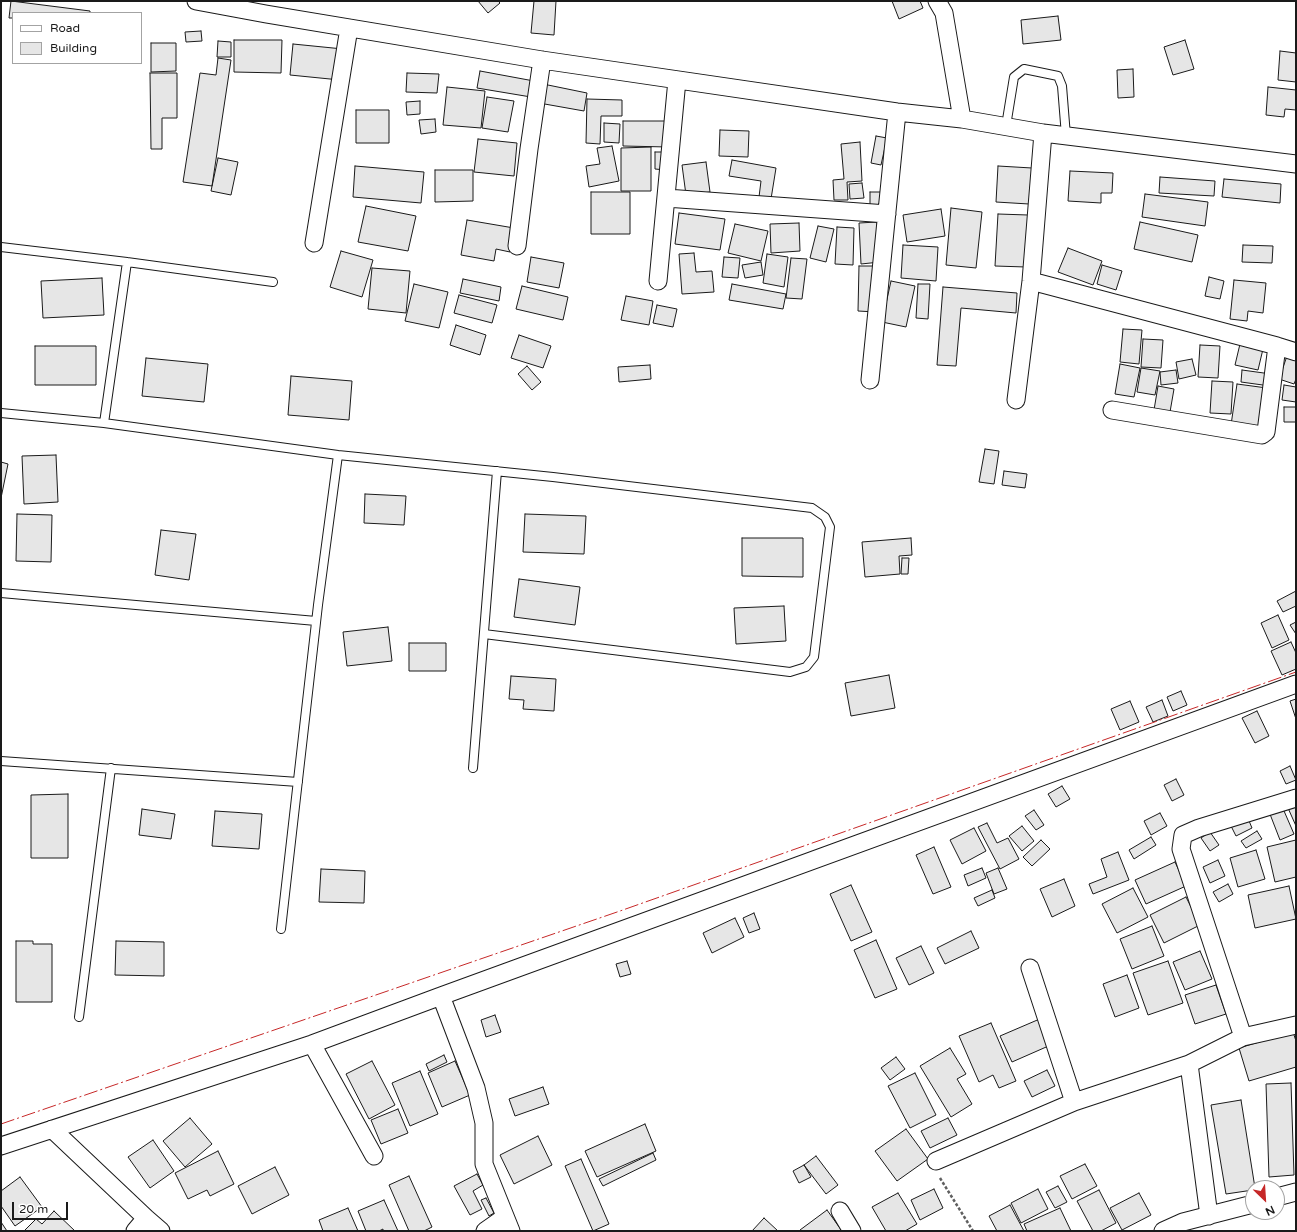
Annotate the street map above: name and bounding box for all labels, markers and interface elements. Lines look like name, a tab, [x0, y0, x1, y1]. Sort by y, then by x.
legend	[12, 12, 142, 64]
text: Road	[50, 21, 80, 35]
text: Building	[50, 41, 97, 55]
north arrow	[1245, 1180, 1285, 1220]
scale bar	[14, 1194, 70, 1220]
text: 20 m	[19, 1202, 48, 1216]
text: N	[1263, 1203, 1277, 1218]

